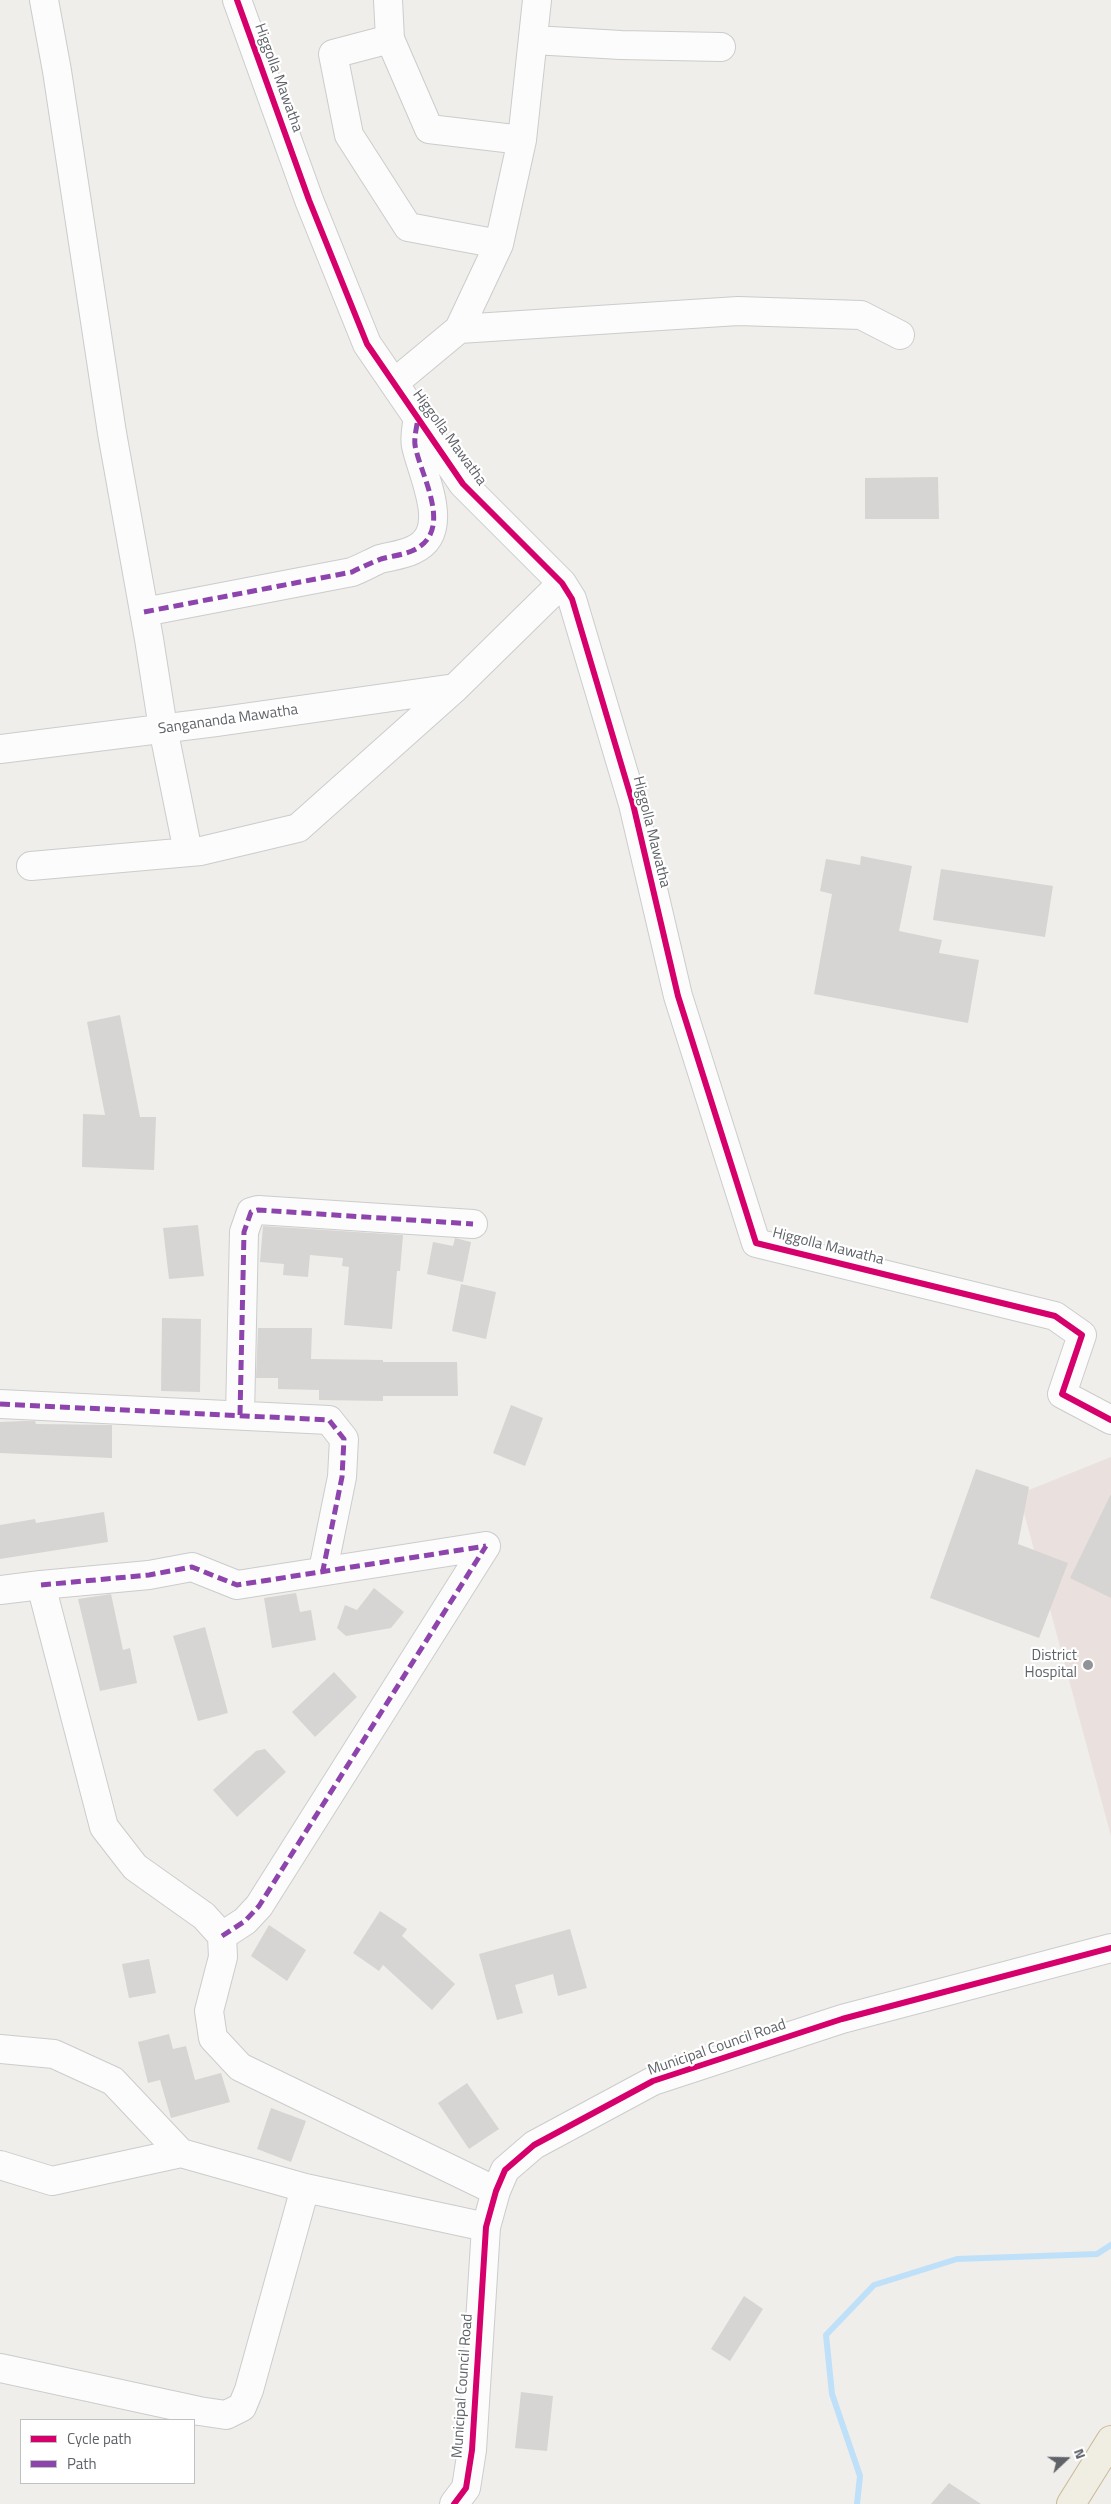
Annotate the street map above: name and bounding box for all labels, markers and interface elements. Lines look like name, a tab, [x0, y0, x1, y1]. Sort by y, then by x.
street label: Higgolla Mawatha	[250, 21, 306, 135]
street label: Higgolla Mawatha	[408, 386, 490, 490]
street label: Sangananda Mawatha	[157, 701, 299, 739]
street label: Higgolla Mawatha	[628, 774, 674, 890]
street label: Higgolla Mawatha	[770, 1224, 886, 1270]
place label: District Hospital	[1025, 1647, 1077, 1682]
marker: District Hospital	[1081, 1658, 1095, 1672]
street label: Municipal Council Road	[646, 2016, 788, 2080]
street label: Municipal Council Road	[449, 2313, 477, 2459]
legend	[20, 2419, 195, 2484]
text: Cycle path	[67, 2427, 132, 2450]
north arrow	[1041, 2434, 1091, 2484]
text: N	[1069, 2445, 1092, 2462]
text: Path	[67, 2452, 97, 2475]

